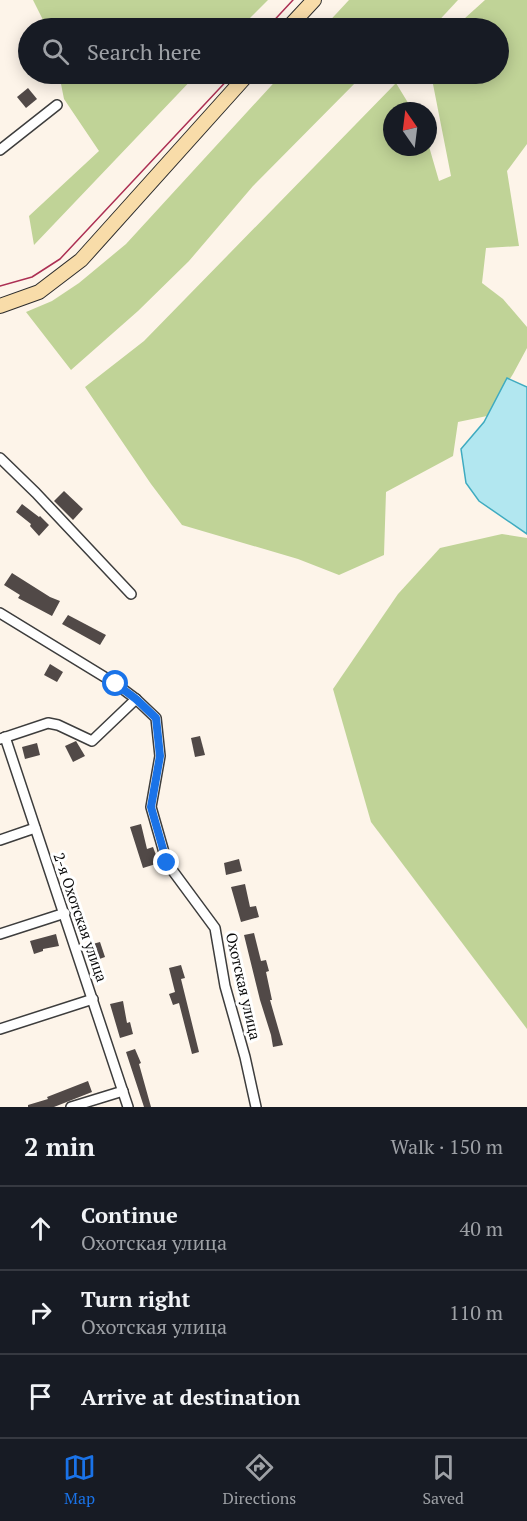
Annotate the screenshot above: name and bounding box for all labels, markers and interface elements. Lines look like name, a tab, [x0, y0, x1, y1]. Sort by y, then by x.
search box	[18, 18, 509, 84]
icon: search	[39, 35, 72, 68]
text: Search here	[87, 37, 201, 66]
north arrow	[383, 102, 437, 156]
route start	[102, 670, 128, 696]
route end	[153, 849, 179, 875]
street label: 2-я Охотская улица	[49, 850, 113, 985]
street label: Охотская улица	[222, 930, 266, 1042]
text: 2 min	[24, 1129, 95, 1163]
text: Walk · 150 m	[391, 1133, 503, 1160]
text: Continue	[81, 1200, 178, 1229]
icon: ahead	[24, 1212, 57, 1245]
text: 40 m	[460, 1215, 503, 1242]
text: Охотская улица	[81, 1229, 227, 1256]
text: Turn right	[81, 1284, 190, 1313]
icon: right	[24, 1296, 57, 1329]
text: 110 m	[449, 1299, 503, 1326]
text: Охотская улица	[81, 1313, 227, 1340]
icon: arrive	[24, 1380, 57, 1413]
text: Arrive at destination	[81, 1382, 300, 1411]
tab: Map	[63, 1451, 96, 1509]
tab: Directions	[222, 1451, 296, 1509]
tab: Saved	[422, 1451, 464, 1509]

